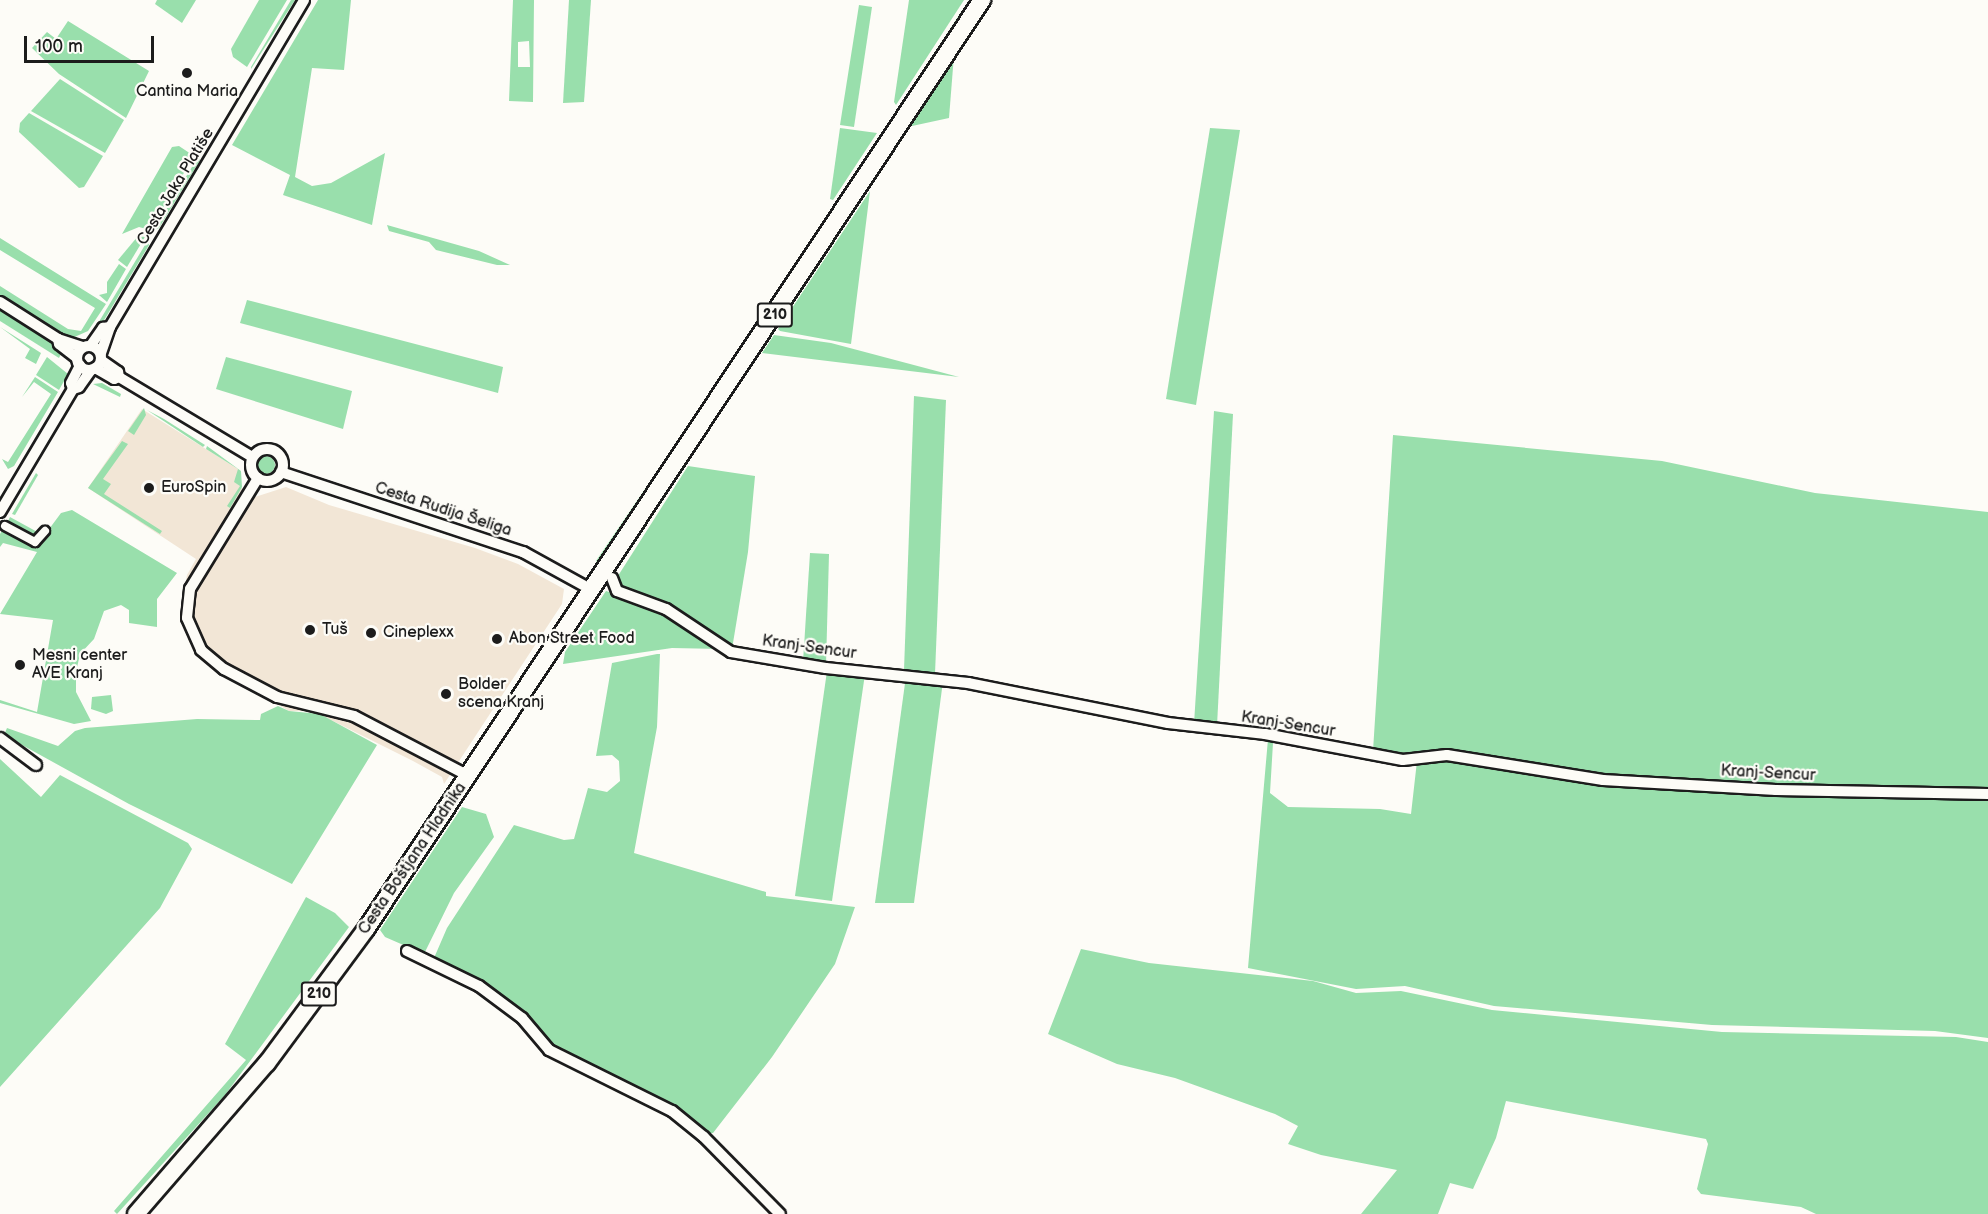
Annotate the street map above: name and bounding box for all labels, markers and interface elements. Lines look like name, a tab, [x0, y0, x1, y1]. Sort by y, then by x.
scale bar	[27, 24, 158, 62]
text: 100 m	[35, 36, 83, 57]
marker: Cantina Maria	[180, 66, 194, 80]
place label: Cantina Maria	[136, 82, 238, 102]
street label: Cesta Jaka Platiše	[133, 125, 219, 249]
road number: 210	[756, 303, 794, 327]
place label: EuroSpin	[161, 478, 226, 498]
street label: Cesta Rudija Šeliga	[372, 479, 514, 541]
marker: EuroSpin	[142, 481, 156, 495]
place label: Tuš	[322, 620, 348, 640]
marker: Tuš	[303, 623, 317, 637]
place label: Cineplexx	[383, 623, 454, 643]
marker: Cineplexx	[364, 626, 378, 640]
place label: Abon Street Food	[509, 629, 635, 649]
marker: Abon Street Food	[490, 632, 504, 646]
street label: Kranj-Sencur	[761, 632, 857, 664]
place label: Mesni center AVE Kranj	[32, 646, 127, 684]
marker: Mesni center AVE Kranj	[13, 658, 27, 672]
place label: Bolder scena Kranj	[458, 675, 544, 713]
marker: Bolder scena Kranj	[439, 687, 453, 701]
street label: Kranj-Sencur	[1240, 708, 1336, 742]
street label: Kranj-Sencur	[1720, 762, 1816, 786]
street label: Cesta Boštjana Hladnika	[355, 779, 471, 939]
road number: 210	[300, 982, 338, 1006]

